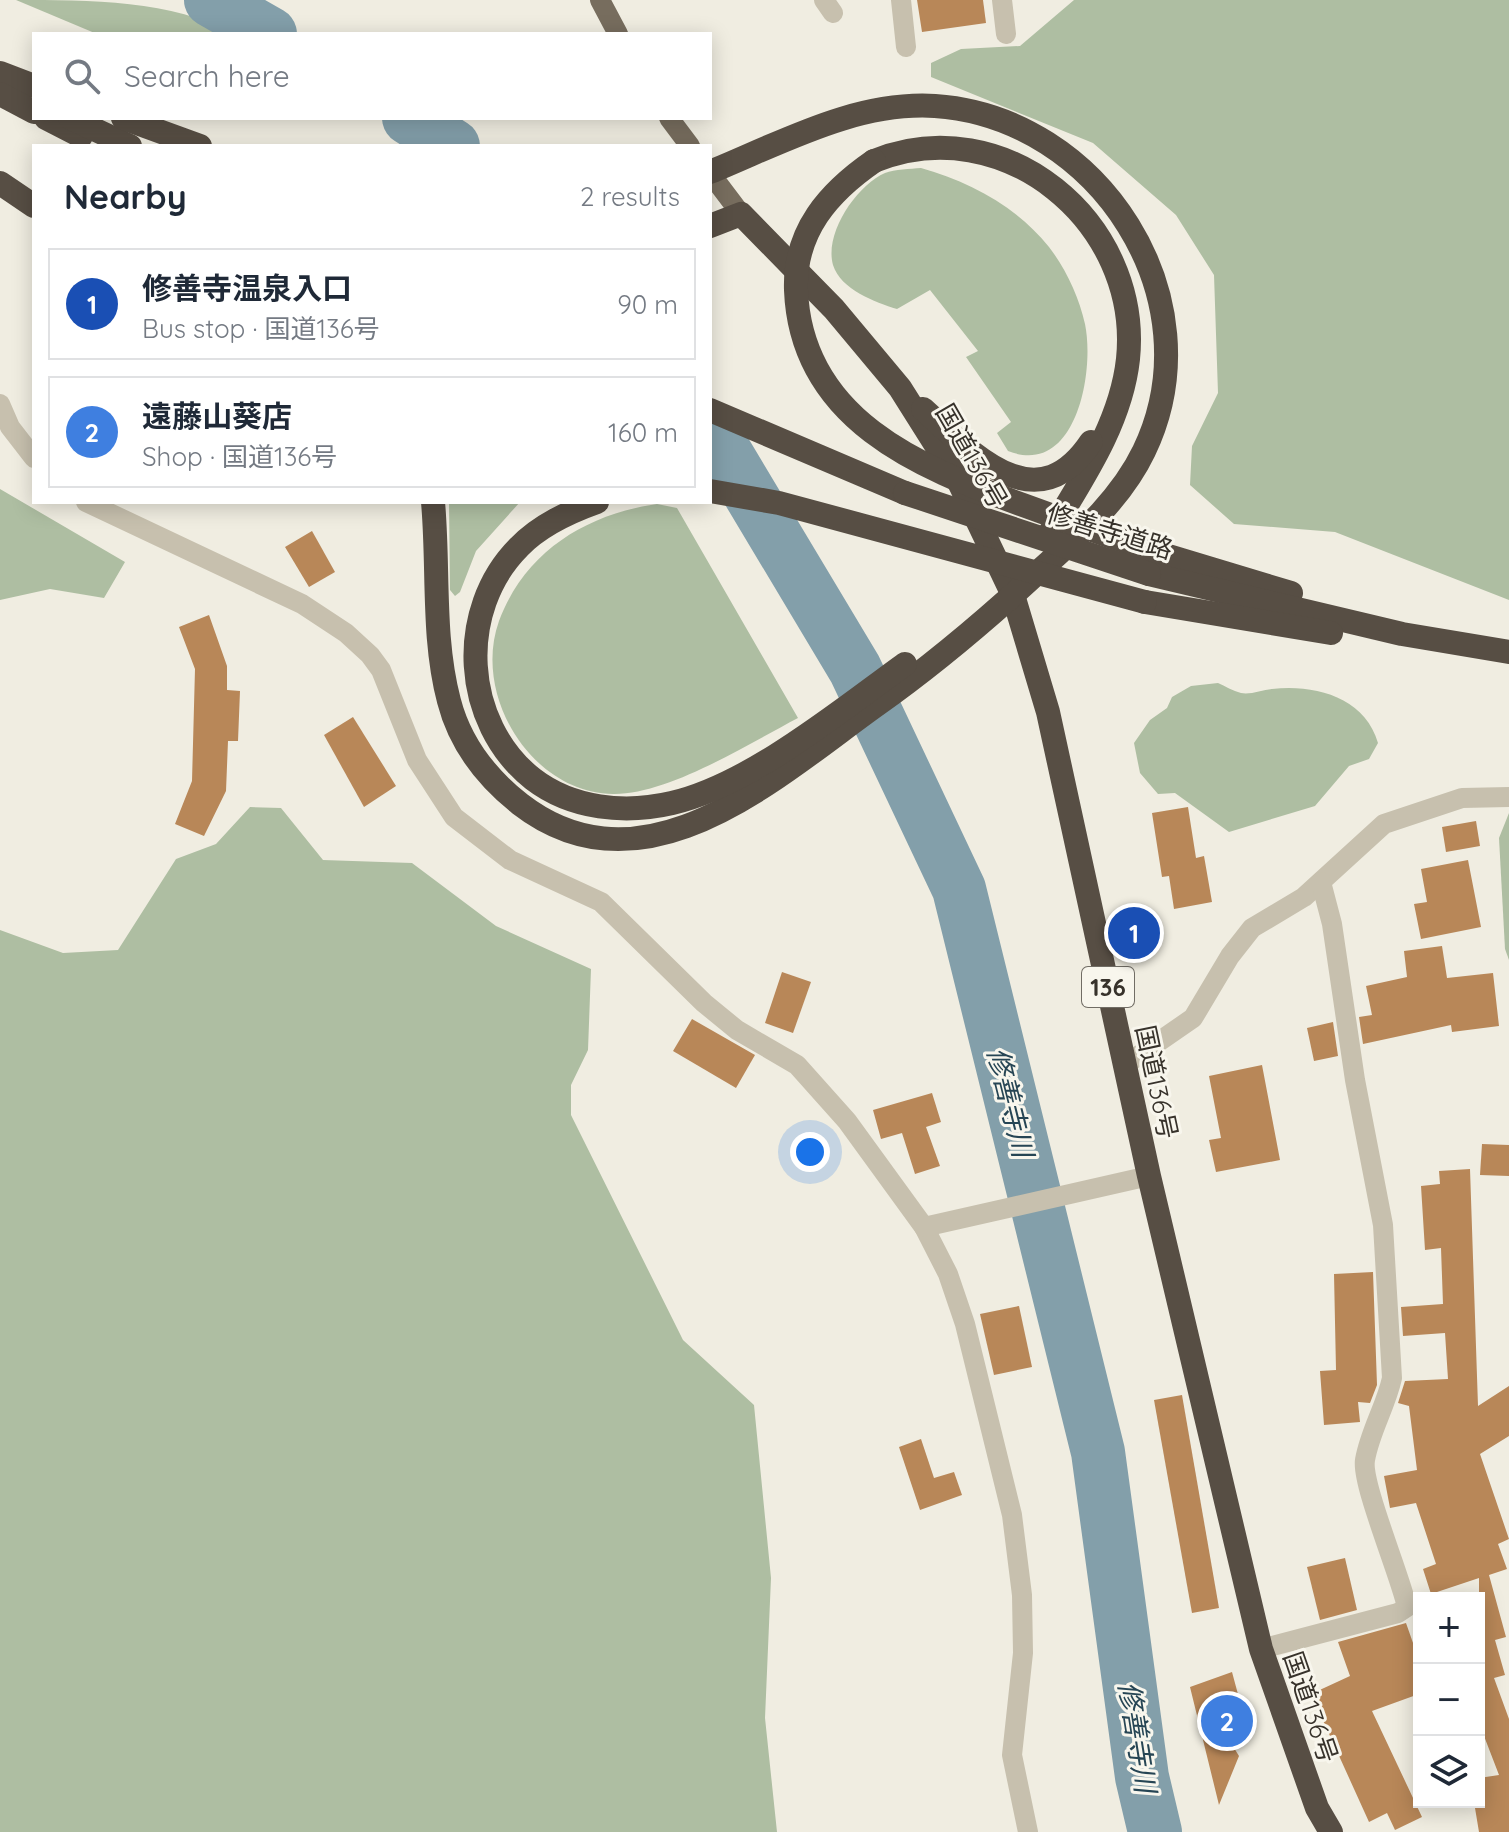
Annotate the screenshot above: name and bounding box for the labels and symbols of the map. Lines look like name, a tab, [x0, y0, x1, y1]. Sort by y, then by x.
street label: 国道136号	[929, 398, 1015, 514]
street label: 修善寺道路	[1043, 496, 1177, 566]
pin: 1	[1108, 903, 1160, 963]
road number: 136	[1082, 967, 1134, 1007]
street label: 国道136号	[1129, 1022, 1185, 1142]
water label: 修善寺川	[980, 1043, 1042, 1163]
your location	[790, 1132, 830, 1172]
street label: 国道136号	[1277, 1647, 1345, 1767]
water label: 修善寺川	[1112, 1679, 1165, 1798]
pin: 2	[1201, 1691, 1253, 1751]

